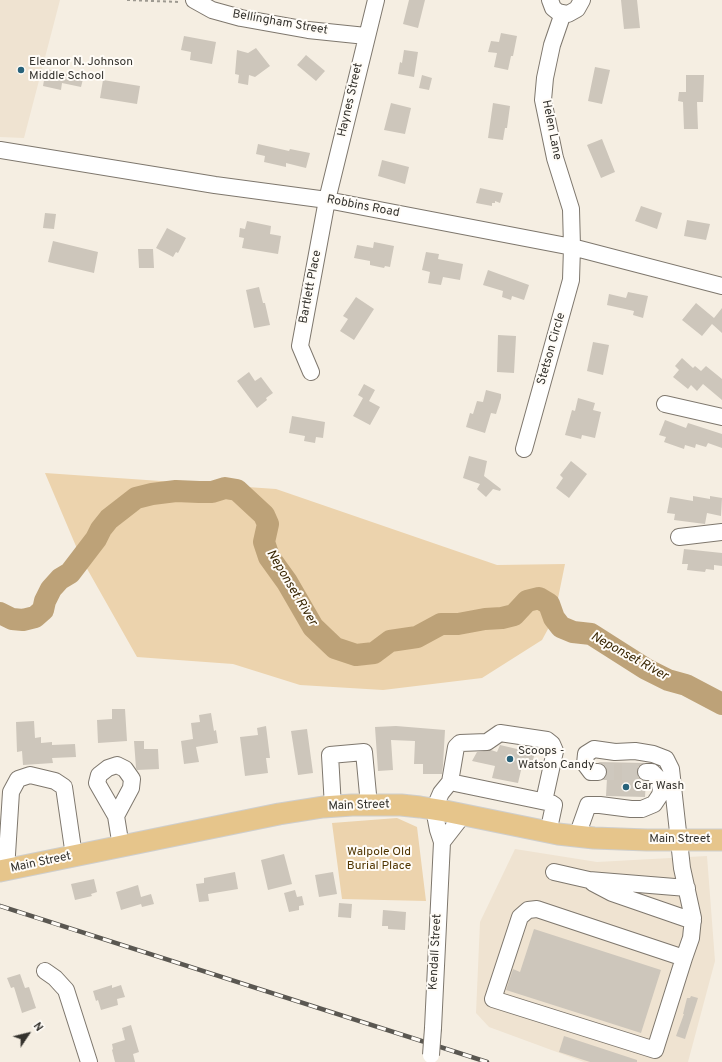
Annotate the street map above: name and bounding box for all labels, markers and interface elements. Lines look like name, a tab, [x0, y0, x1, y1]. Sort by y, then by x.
street label: Bellingham Street	[231, 8, 329, 38]
place label: Eleanor N. Johnson Middle School	[29, 56, 133, 84]
street label: Haynes Street	[335, 62, 367, 138]
marker: Eleanor N. Johnson Middle School	[16, 65, 26, 75]
street label: Helen Lane	[538, 99, 564, 161]
street label: Robbins Road	[325, 193, 401, 221]
street label: Bartlett Place	[297, 249, 325, 325]
street label: Stetson Circle	[535, 311, 569, 387]
water label: Neponset River	[262, 547, 320, 629]
water label: Neponset River	[588, 629, 670, 685]
place label: Scoops - Watson Candy	[518, 745, 594, 773]
marker: Scoops - Watson Candy	[505, 754, 515, 764]
place label: Car Wash	[634, 780, 684, 794]
marker: Car Wash	[621, 782, 631, 792]
street label: Main Street	[328, 798, 390, 814]
street label: Main Street	[649, 833, 711, 847]
park label: Walpole Old Burial Place	[347, 846, 411, 874]
street label: Main Street	[10, 850, 72, 876]
street label: Kendall Street	[427, 914, 445, 990]
north arrow	[8, 1014, 48, 1054]
text: N	[30, 1020, 46, 1034]

